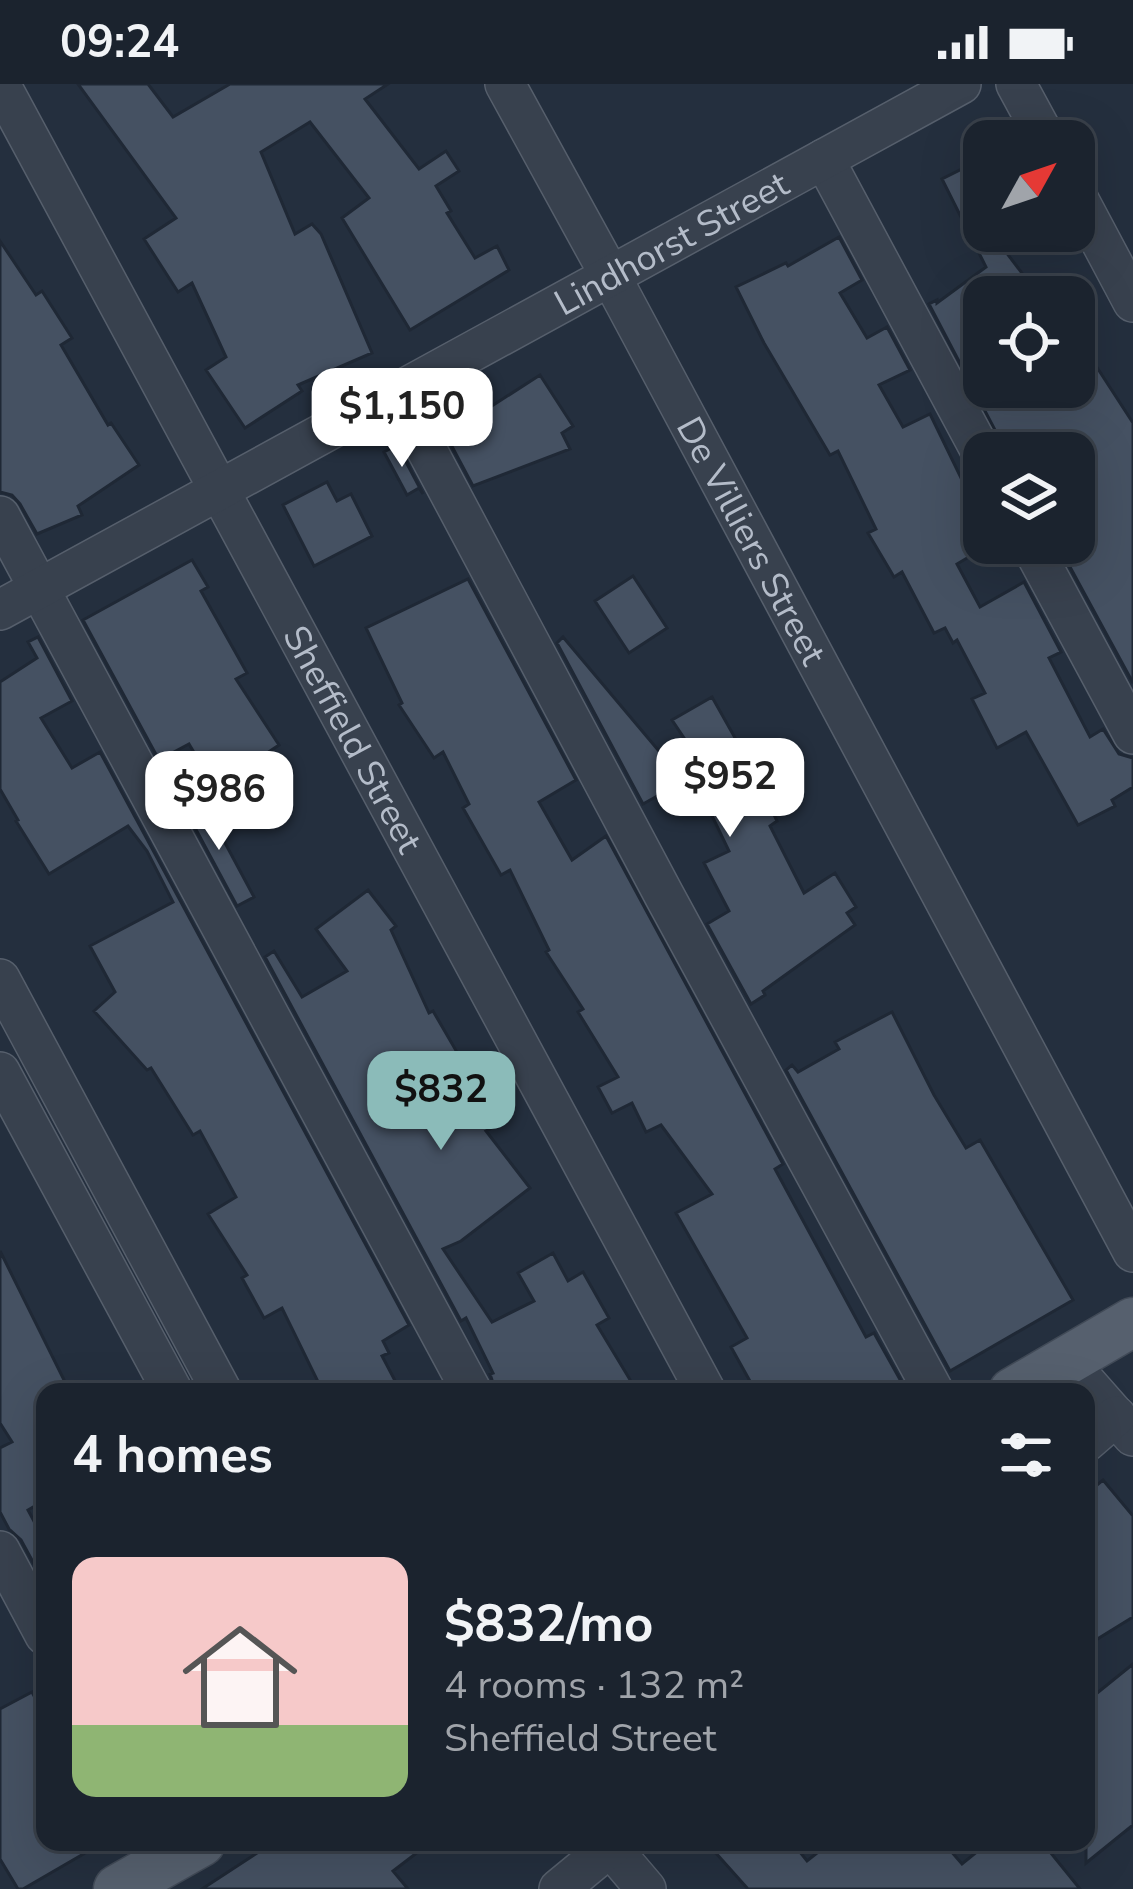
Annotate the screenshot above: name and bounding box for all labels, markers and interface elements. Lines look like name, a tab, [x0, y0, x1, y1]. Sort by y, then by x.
text: 09:24	[60, 12, 179, 73]
north arrow	[963, 120, 1095, 252]
map controls	[963, 120, 1095, 564]
street label: Lindhorst Street	[546, 160, 798, 328]
button: locate	[963, 276, 1095, 408]
pin: $1,150	[304, 368, 500, 470]
text: $1,150	[339, 380, 465, 433]
street label: De Villiers Street	[664, 408, 837, 674]
button: layers	[963, 432, 1095, 564]
street label: Sheffield Street	[271, 617, 434, 862]
pin: $952	[659, 738, 801, 840]
text: $952	[683, 750, 777, 803]
pin: $986	[148, 751, 290, 853]
text: $986	[172, 763, 266, 816]
pin: $832	[370, 1051, 512, 1153]
text: $832	[394, 1063, 488, 1116]
text: 4 homes	[72, 1420, 273, 1490]
icon: filters	[993, 1422, 1059, 1488]
text: $832/mo	[444, 1589, 653, 1659]
icon: home	[168, 1605, 312, 1749]
text: 4 rooms · 132 m²	[444, 1659, 744, 1712]
text: Sheffield Street	[444, 1712, 716, 1765]

